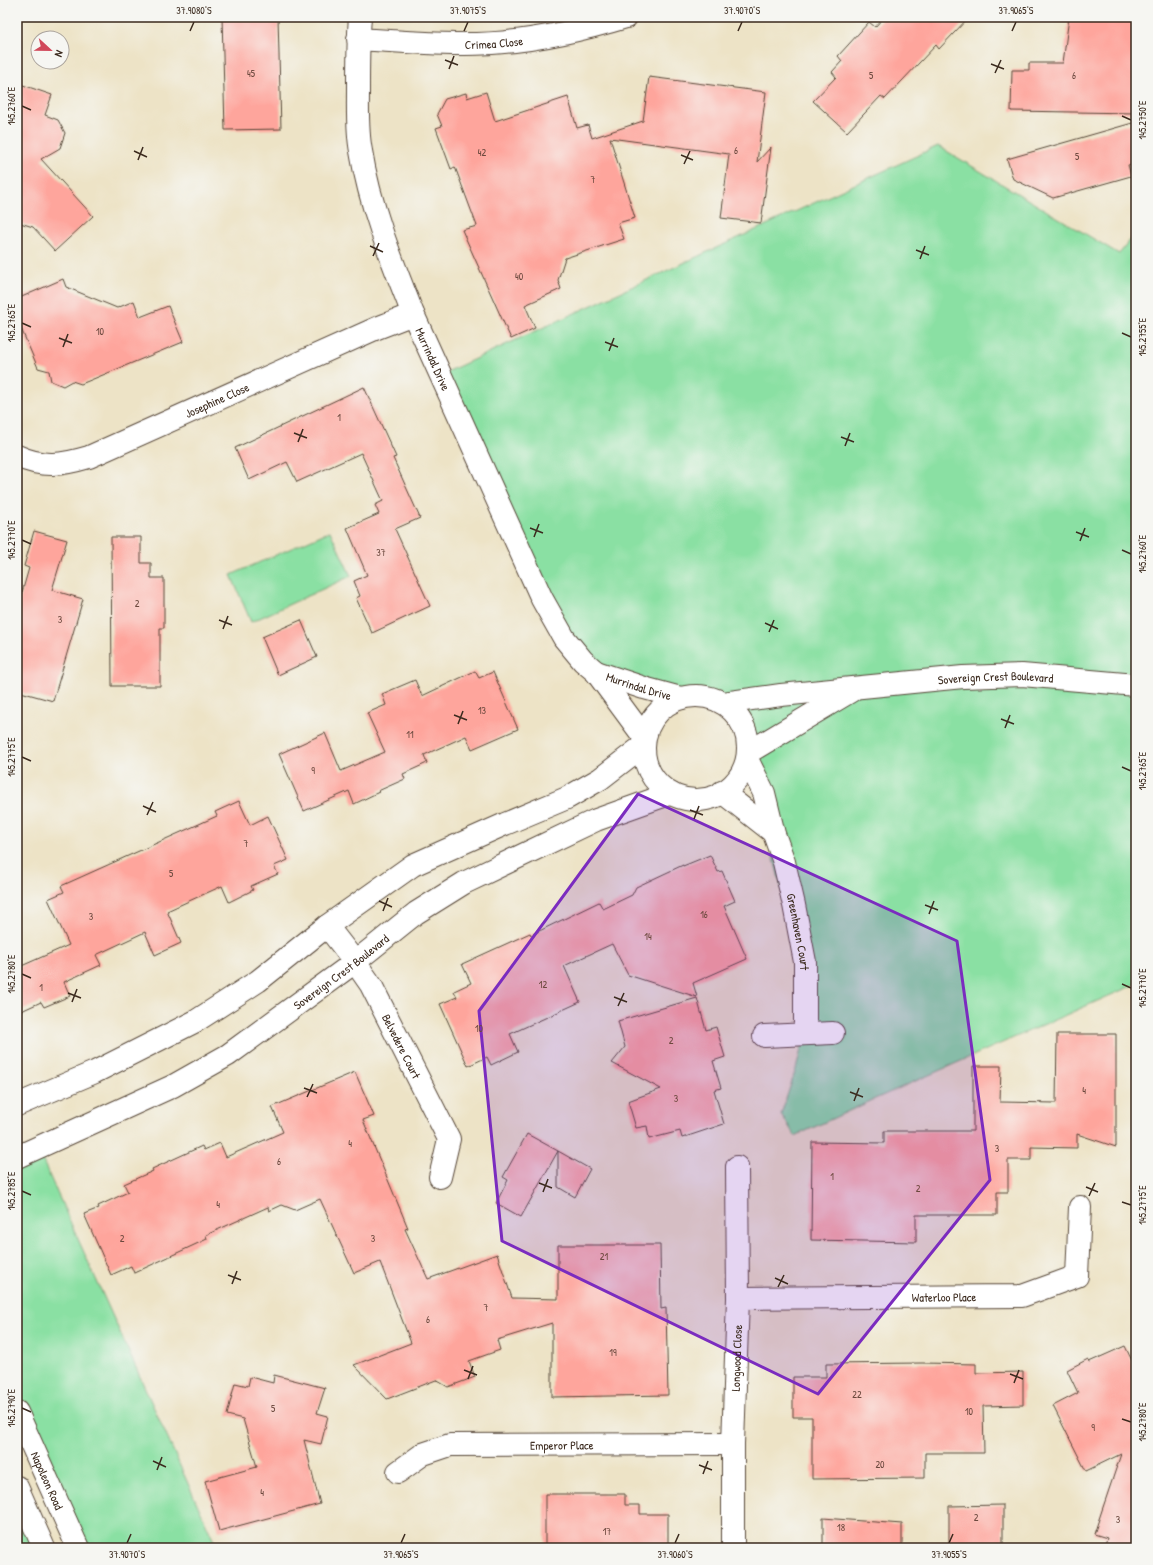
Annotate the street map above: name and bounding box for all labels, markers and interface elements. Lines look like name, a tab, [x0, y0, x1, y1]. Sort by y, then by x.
text: 37.9080°S	[176, 4, 212, 17]
text: 37.9075°S	[450, 4, 486, 17]
text: 37.9070°S	[724, 4, 760, 17]
text: 37.9065°S	[999, 4, 1034, 17]
north arrow	[30, 30, 70, 70]
street label: Crimea Close	[465, 32, 524, 53]
text: N	[52, 48, 67, 59]
house number: 45	[247, 67, 256, 80]
house number: 5	[869, 69, 874, 82]
house number: 6	[1072, 69, 1076, 82]
text: 145.2760°E	[5, 86, 18, 125]
text: 145.2750°E	[1136, 100, 1149, 139]
house number: 6	[734, 144, 738, 157]
house number: 42	[478, 146, 487, 159]
house number: 5	[1075, 150, 1080, 163]
house number: 7	[591, 173, 596, 186]
house number: 40	[515, 270, 524, 283]
text: 145.2765°E	[5, 303, 18, 342]
text: 145.2755°E	[1136, 317, 1149, 356]
house number: 10	[96, 325, 105, 338]
street label: Murrindal Drive	[412, 325, 455, 393]
street label: Josephine Close	[182, 378, 252, 422]
house number: 1	[337, 411, 341, 424]
text: 145.2770°E	[5, 520, 18, 560]
text: 145.2760°E	[1136, 534, 1149, 573]
house number: 37	[376, 546, 386, 559]
house number: 2	[135, 597, 140, 610]
house number: 3	[58, 613, 63, 626]
street label: Sovereign Crest Boulevard	[937, 667, 1054, 688]
street label: Murrindal Drive	[604, 668, 674, 704]
house number: 13	[478, 704, 487, 717]
house number: 11	[406, 728, 414, 741]
text: 145.2775°E	[5, 737, 18, 777]
text: 145.2765°E	[1136, 751, 1149, 790]
house number: 9	[311, 764, 315, 777]
house number: 7	[244, 837, 249, 850]
house number: 5	[169, 867, 174, 880]
street label: Greenhaven Court	[783, 892, 814, 971]
house number: 16	[700, 908, 708, 921]
house number: 3	[89, 910, 94, 923]
street label: Sovereign Crest Boulevard	[290, 930, 392, 1013]
house number: 14	[644, 930, 652, 943]
text: 145.2780°E	[5, 954, 18, 993]
text: 145.2770°E	[1136, 968, 1149, 1008]
house number: 12	[539, 978, 547, 991]
house number: 1	[39, 981, 43, 994]
street label: Belvedere Court	[378, 1011, 426, 1082]
house number: 10	[475, 1022, 484, 1035]
house number: 2	[669, 1034, 674, 1047]
house number: 4	[1082, 1084, 1086, 1097]
house number: 3	[674, 1092, 679, 1105]
house number: 4	[348, 1137, 352, 1150]
house number: 3	[995, 1142, 1000, 1155]
house number: 6	[277, 1155, 281, 1168]
house number: 1	[830, 1170, 834, 1183]
text: 145.2785°E	[5, 1171, 18, 1210]
house number: 2	[916, 1182, 921, 1195]
text: 145.2775°E	[1136, 1185, 1149, 1225]
house number: 4	[216, 1198, 220, 1211]
house number: 2	[120, 1232, 125, 1245]
house number: 3	[371, 1232, 376, 1245]
house number: 21	[600, 1250, 609, 1263]
street label: Waterloo Place	[912, 1288, 977, 1305]
house number: 7	[484, 1301, 489, 1314]
house number: 6	[426, 1313, 430, 1326]
street label: Longwood Close	[726, 1324, 746, 1392]
house number: 19	[609, 1346, 617, 1359]
text: 145.2790°E	[5, 1388, 18, 1427]
house number: 22	[852, 1388, 862, 1401]
house number: 5	[271, 1402, 276, 1415]
text: 145.2780°E	[1136, 1402, 1149, 1441]
house number: 10	[965, 1405, 974, 1418]
house number: 9	[1091, 1421, 1095, 1434]
street label: Emperor Place	[530, 1436, 594, 1453]
street label: Napoleon Road	[27, 1449, 68, 1512]
house number: 20	[875, 1458, 885, 1471]
house number: 4	[260, 1486, 264, 1499]
house number: 2	[974, 1511, 979, 1524]
house number: 3	[1116, 1513, 1121, 1526]
house number: 18	[837, 1521, 845, 1534]
house number: 17	[603, 1525, 611, 1538]
text: 37.9070°S	[109, 1548, 145, 1561]
text: 37.9065°S	[384, 1548, 419, 1561]
text: 37.9060°S	[657, 1548, 693, 1561]
text: 37.9055°S	[931, 1548, 967, 1561]

